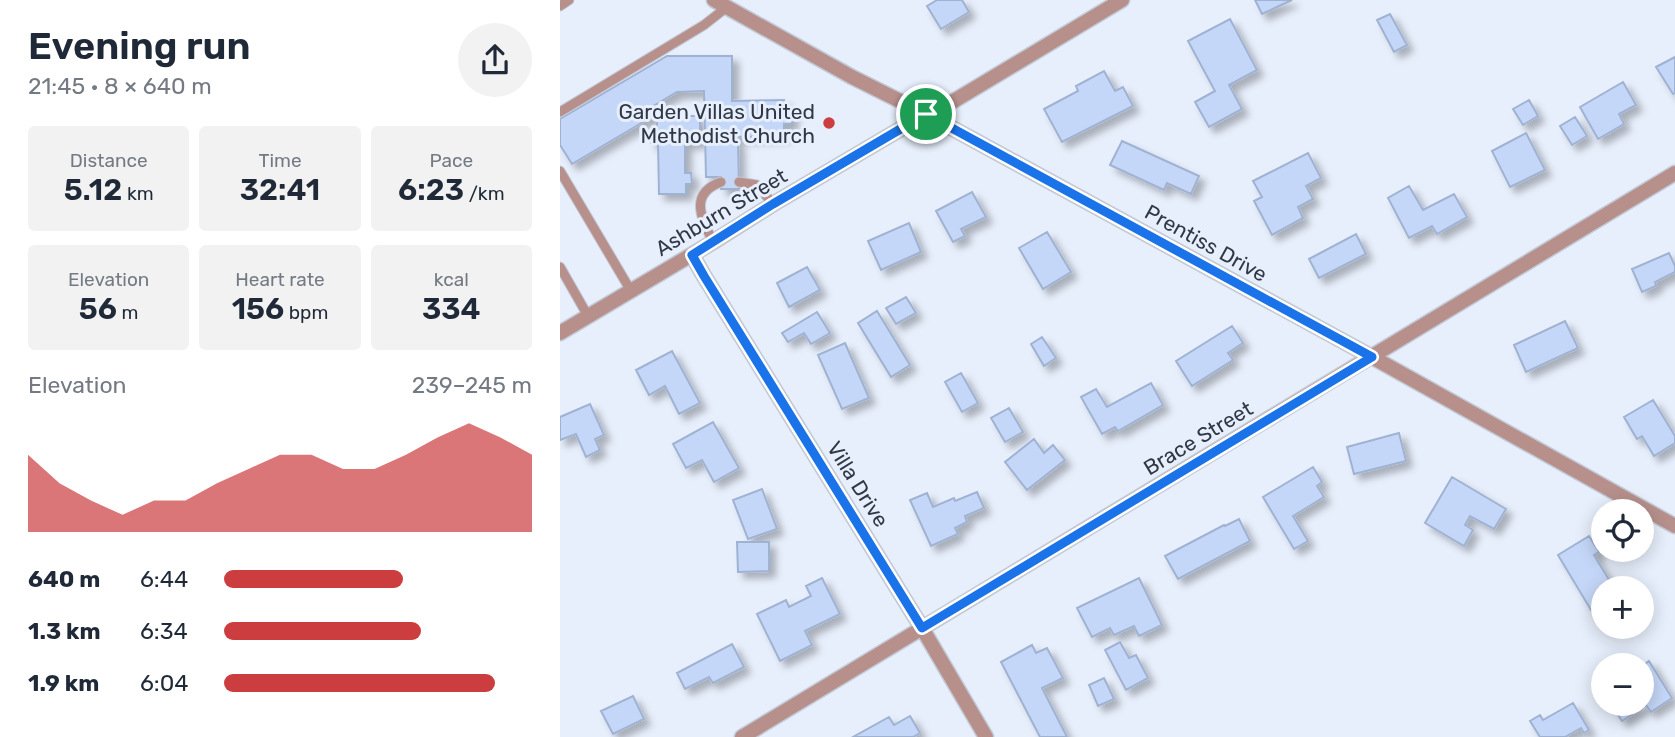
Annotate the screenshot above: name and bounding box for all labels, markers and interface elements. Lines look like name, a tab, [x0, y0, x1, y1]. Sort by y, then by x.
text: Evening run	[28, 23, 251, 69]
button: share	[458, 23, 532, 97]
text: 21:45 · 8 × 640 m	[28, 72, 212, 100]
pin	[896, 84, 956, 144]
icon: arrive	[907, 95, 945, 133]
place label: Garden Villas United Methodist Church	[618, 99, 815, 148]
marker: Garden Villas United Methodist Church	[821, 115, 837, 131]
text: Distance	[70, 149, 148, 172]
text: Time	[258, 149, 302, 172]
text: Pace	[430, 149, 473, 172]
street label: Ashburn Street	[651, 163, 791, 261]
text: 5.12	[64, 172, 122, 208]
text: 32:41	[240, 172, 320, 208]
text: 6:23	[398, 172, 464, 208]
text: km	[122, 182, 154, 205]
text: /km	[464, 182, 505, 205]
street label: Prentiss Drive	[1140, 199, 1272, 287]
text: Elevation	[68, 268, 149, 291]
text: Heart rate	[235, 268, 325, 291]
text: kcal	[434, 268, 469, 291]
text: 56	[79, 291, 117, 327]
text: 156	[232, 291, 284, 327]
text: 334	[422, 291, 481, 327]
text: m	[117, 301, 138, 324]
text: bpm	[284, 301, 328, 324]
text: Elevation	[28, 371, 127, 399]
text: 239–245 m	[412, 371, 532, 399]
street label: Brace Street	[1139, 396, 1257, 480]
street label: Villa Drive	[822, 437, 894, 531]
map controls	[1591, 499, 1654, 716]
button: locate	[1591, 499, 1654, 562]
text: 640 m	[28, 565, 100, 593]
text: 6:44	[140, 565, 188, 593]
button: +	[1591, 576, 1654, 639]
text: 1.3 km	[28, 617, 101, 645]
text: 6:34	[140, 617, 188, 645]
button: −	[1591, 653, 1654, 716]
text: 1.9 km	[28, 669, 99, 697]
text: 6:04	[140, 669, 189, 697]

